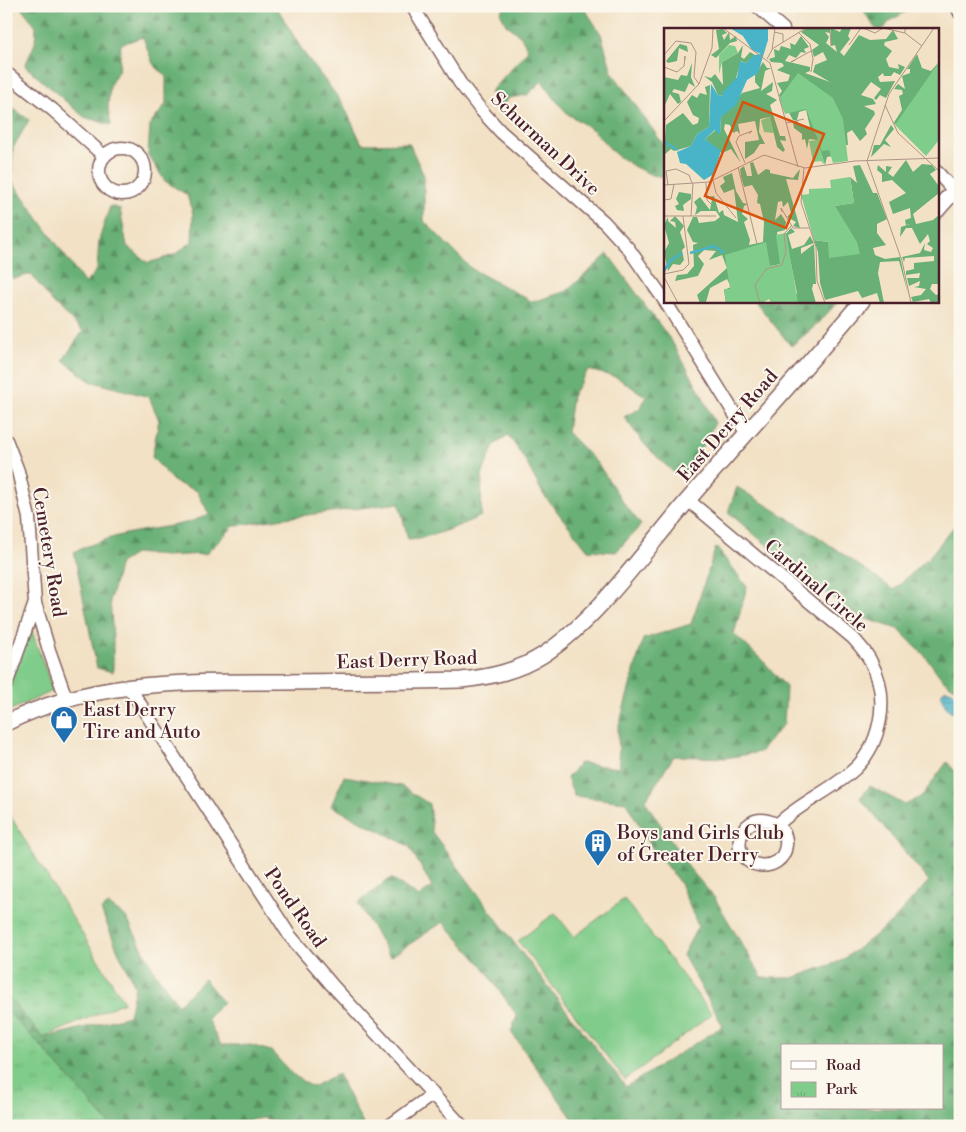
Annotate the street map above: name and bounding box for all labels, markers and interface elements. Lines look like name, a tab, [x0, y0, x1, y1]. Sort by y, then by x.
inset map	[664, 28, 938, 302]
street label: Schurman Drive	[486, 87, 605, 201]
street label: East Derry Road	[672, 364, 783, 487]
street label: Cemetery Road	[27, 486, 71, 619]
street label: Cardinal Circle	[759, 534, 873, 638]
street label: East Derry Road	[336, 646, 478, 674]
place label: East Derry Tire and Auto	[83, 698, 201, 744]
shop icon: East Derry Tire and Auto	[49, 705, 79, 744]
place label: Boys and Girls Club of Greater Derry	[616, 821, 784, 867]
building icon: Boys and Girls Club of Greater Derry	[583, 828, 613, 867]
street label: Pond Road	[259, 863, 332, 952]
legend	[781, 1044, 944, 1110]
text: Road	[826, 1056, 861, 1075]
text: Park	[826, 1080, 858, 1099]

